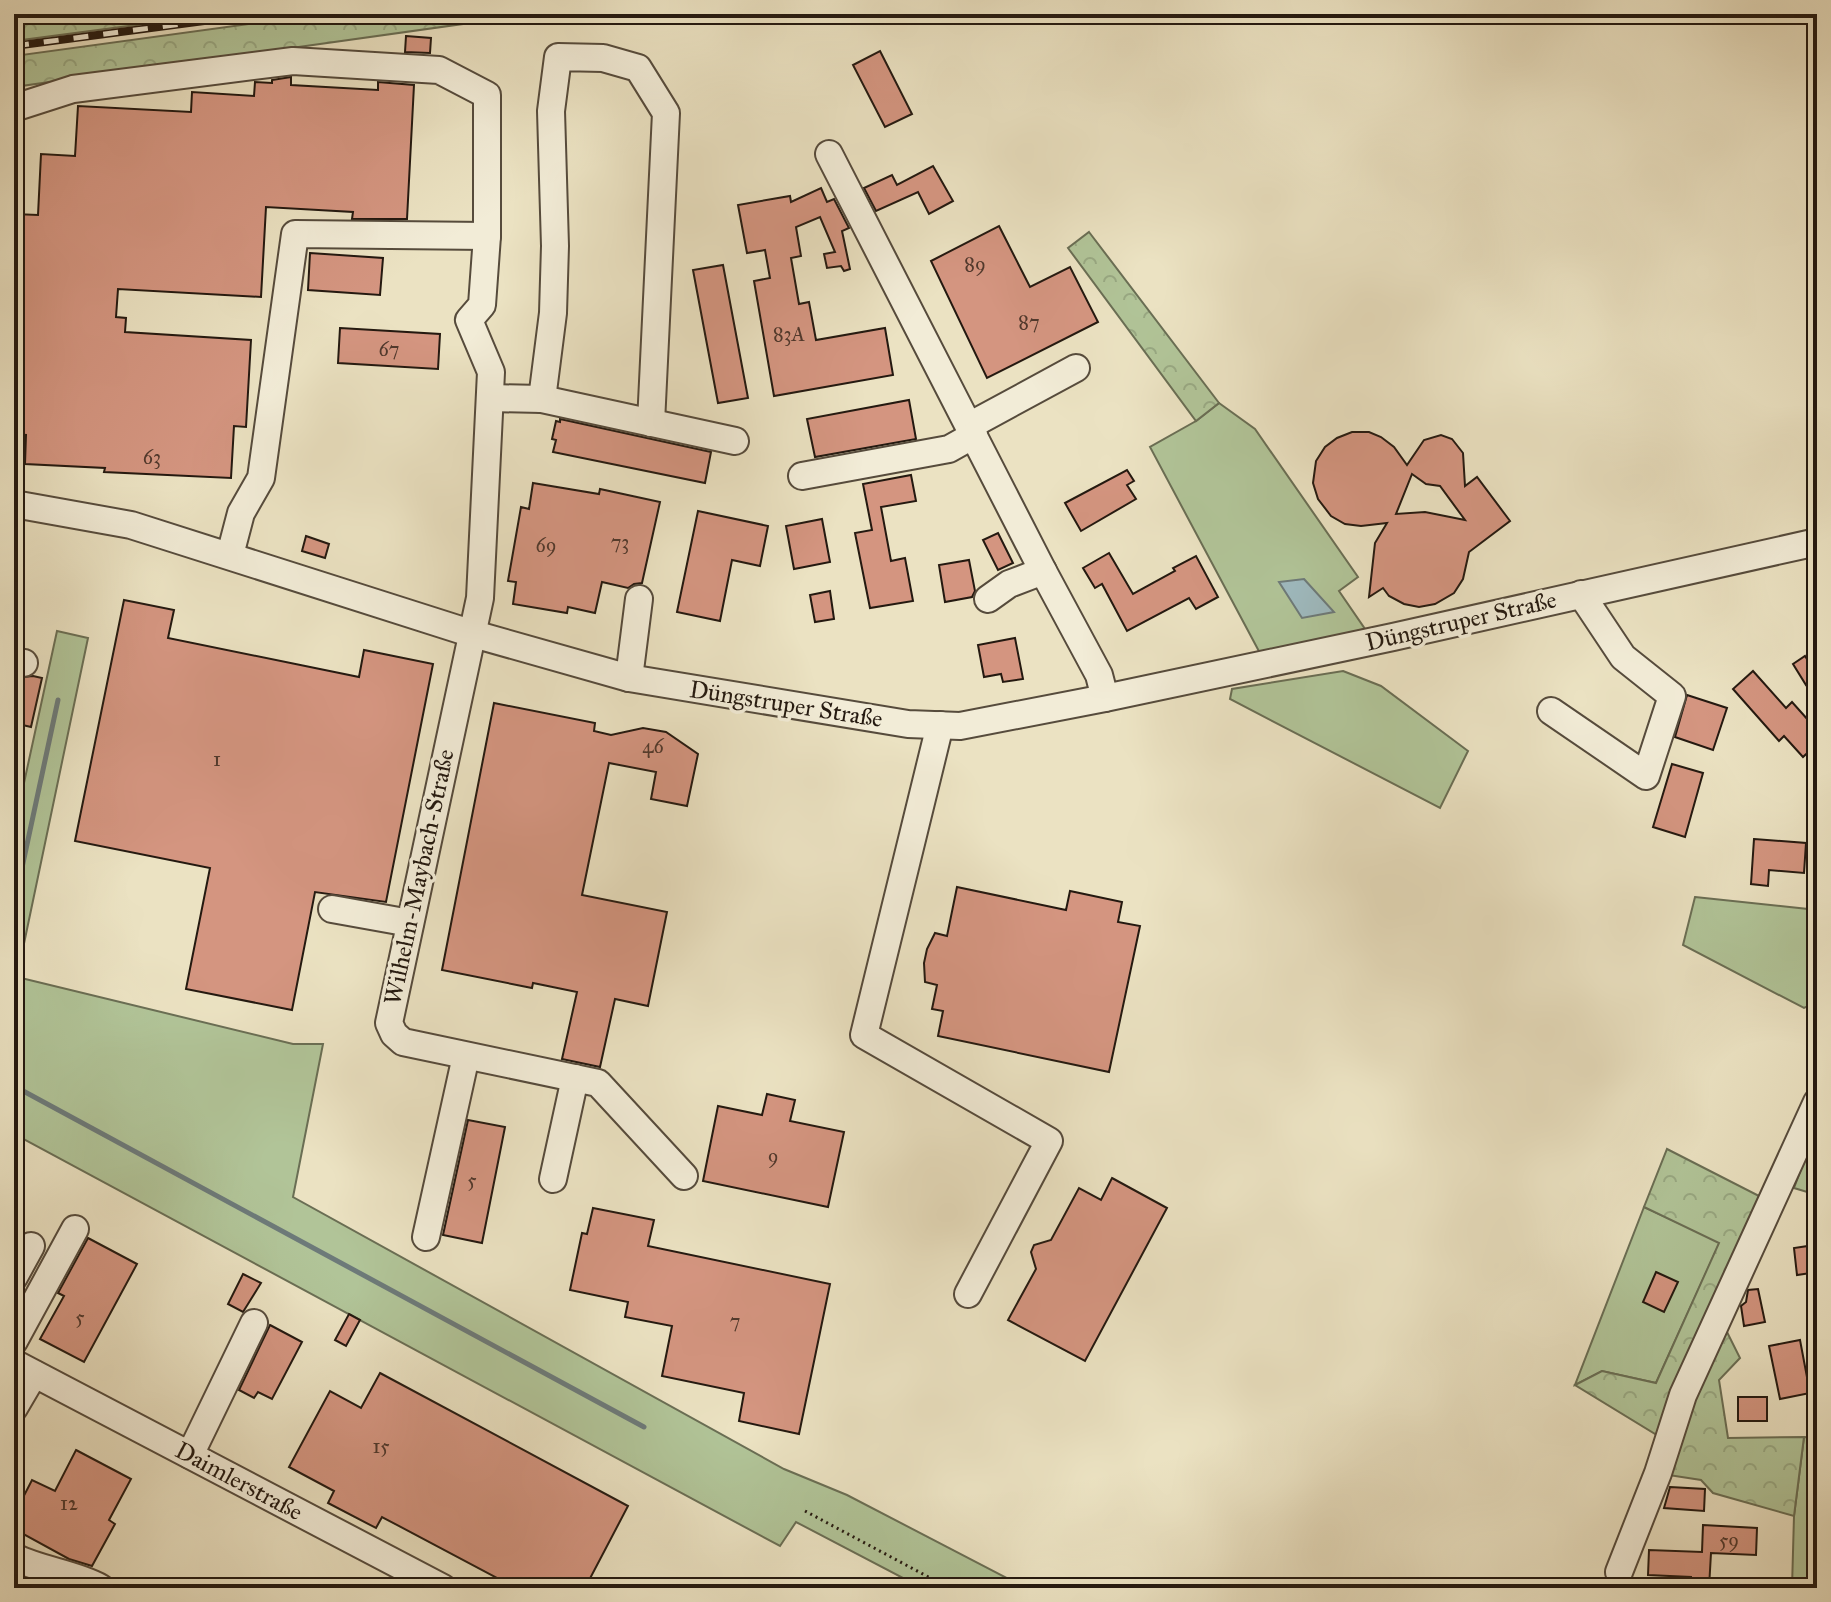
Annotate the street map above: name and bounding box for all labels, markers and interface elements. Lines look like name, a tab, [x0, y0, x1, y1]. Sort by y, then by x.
house number: 89	[964, 252, 986, 276]
house number: 87	[1018, 310, 1040, 334]
house number: 83A	[773, 322, 806, 346]
house number: 67	[379, 337, 399, 361]
house number: 63	[143, 445, 161, 469]
house number: 73	[611, 530, 629, 554]
house number: 69	[536, 533, 557, 557]
street label: Düngstruper Straße	[1363, 584, 1559, 658]
street label: Düngstruper Straße	[687, 674, 885, 734]
house number: 46	[642, 734, 664, 758]
house number: 1	[213, 747, 221, 771]
street label: Wilhelm-Maybach-Straße	[377, 747, 461, 1007]
house number: 9	[768, 1144, 778, 1168]
house number: 5	[467, 1168, 477, 1192]
house number: 5	[75, 1305, 85, 1329]
house number: 7	[730, 1309, 740, 1333]
house number: 15	[372, 1434, 390, 1458]
street label: Daimlerstraße	[170, 1435, 308, 1527]
house number: 12	[60, 1491, 78, 1515]
house number: 59	[1719, 1528, 1739, 1552]

